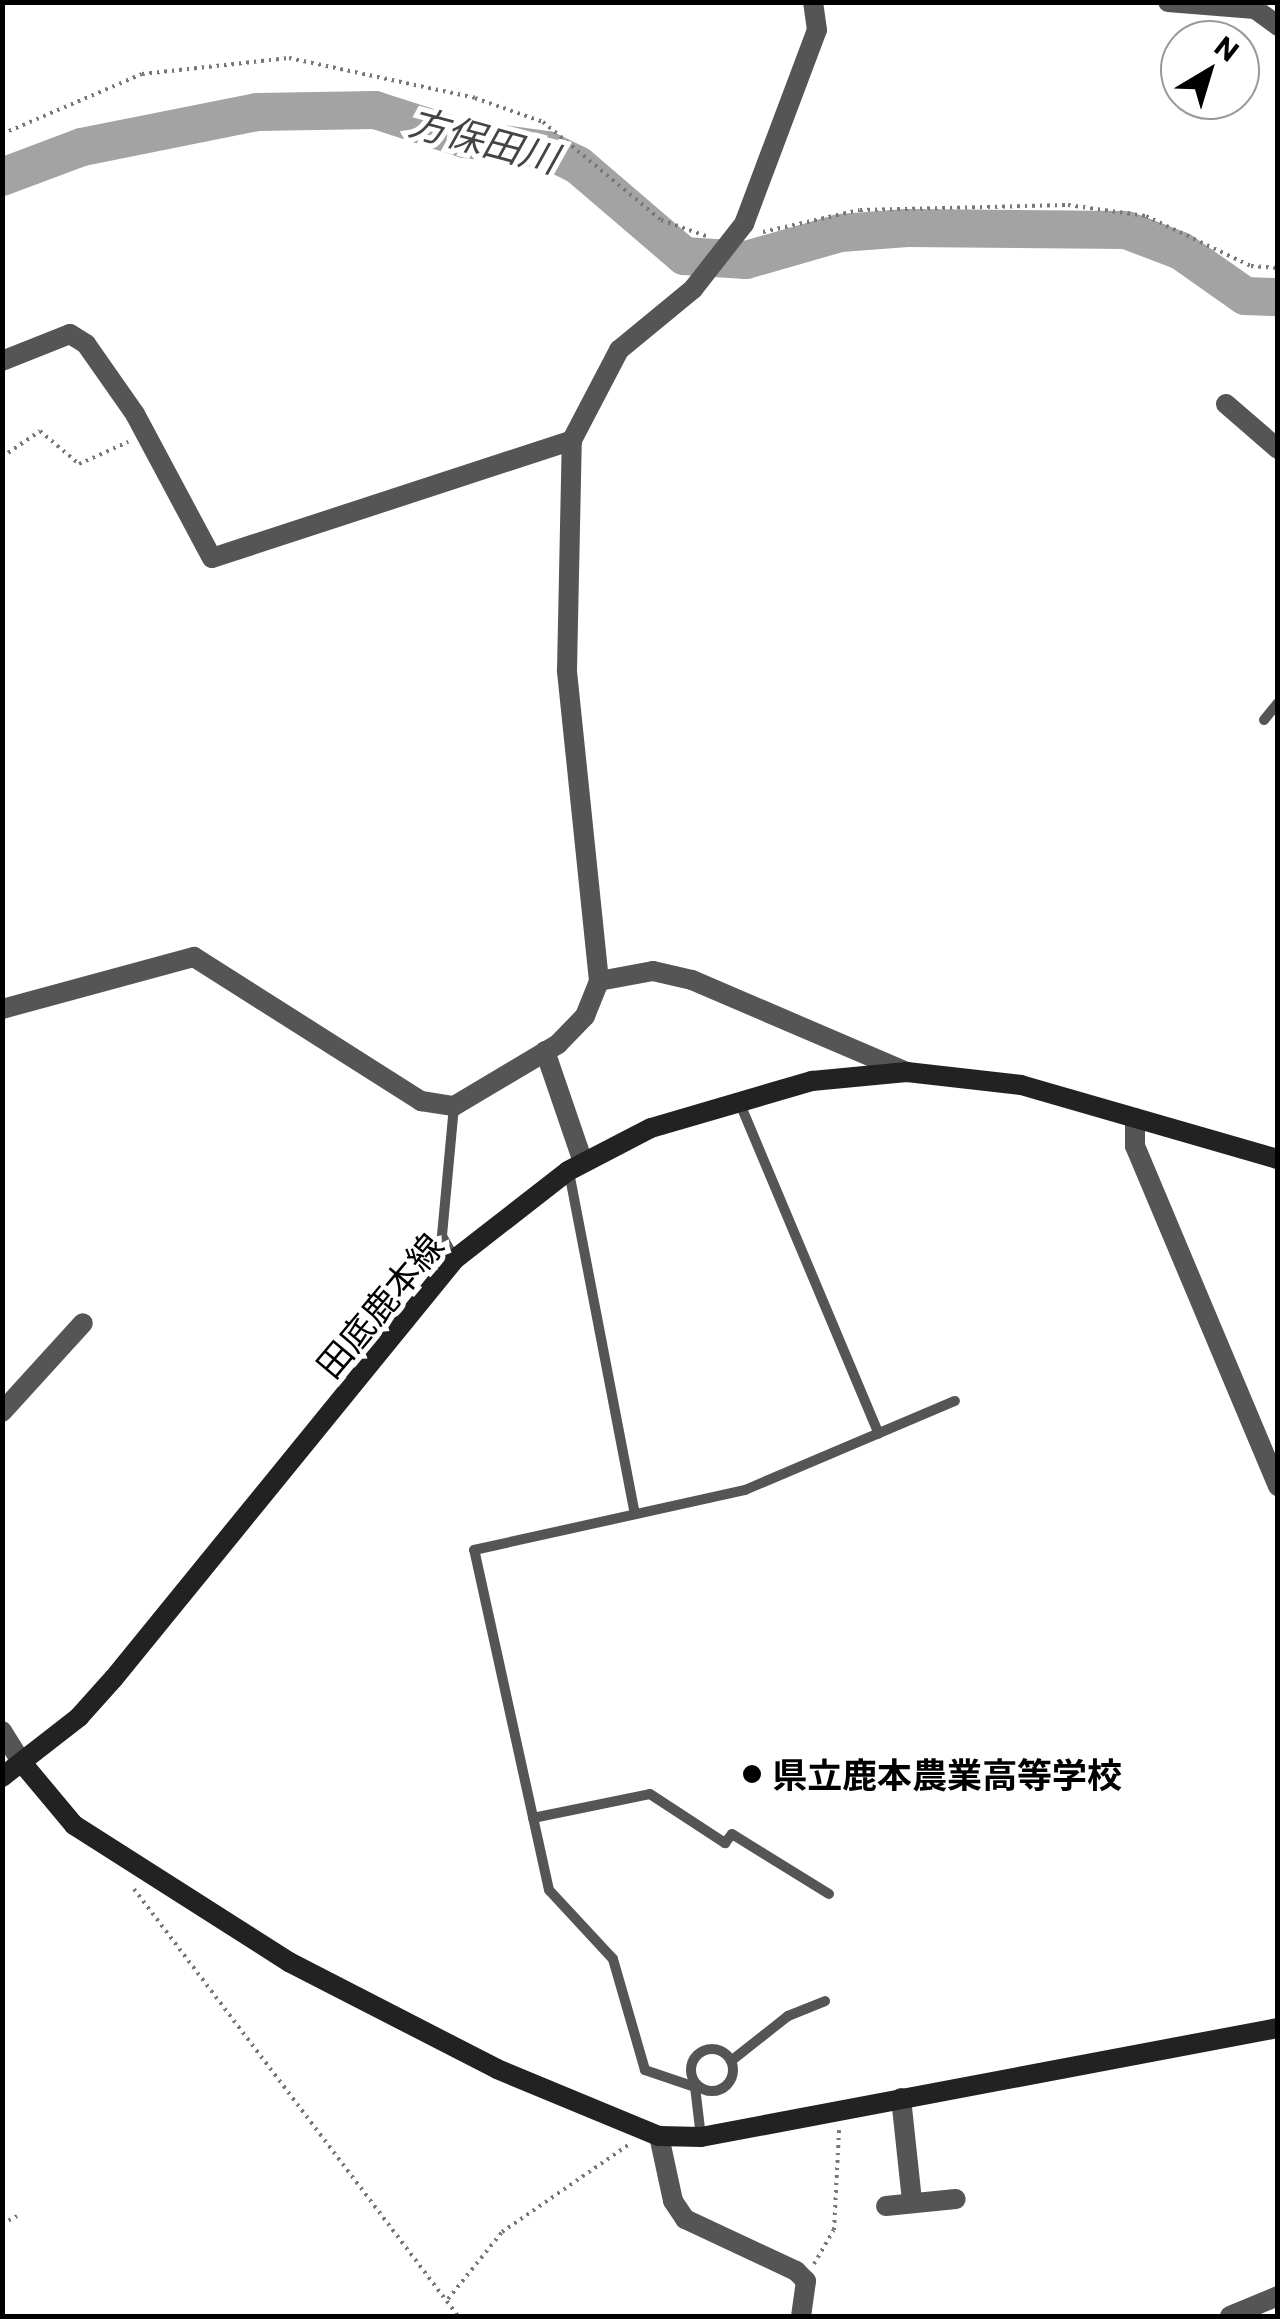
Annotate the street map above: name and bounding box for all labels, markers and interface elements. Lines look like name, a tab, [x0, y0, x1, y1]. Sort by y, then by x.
north arrow	[1160, 20, 1260, 120]
text: N	[1208, 28, 1246, 68]
water label: 方保田川	[405, 97, 563, 181]
street label: 田底鹿本線	[307, 1224, 451, 1386]
place label: 県立鹿本農業高等学校	[772, 1753, 1122, 1795]
marker: 県立鹿本農業高等学校	[741, 1763, 763, 1785]

